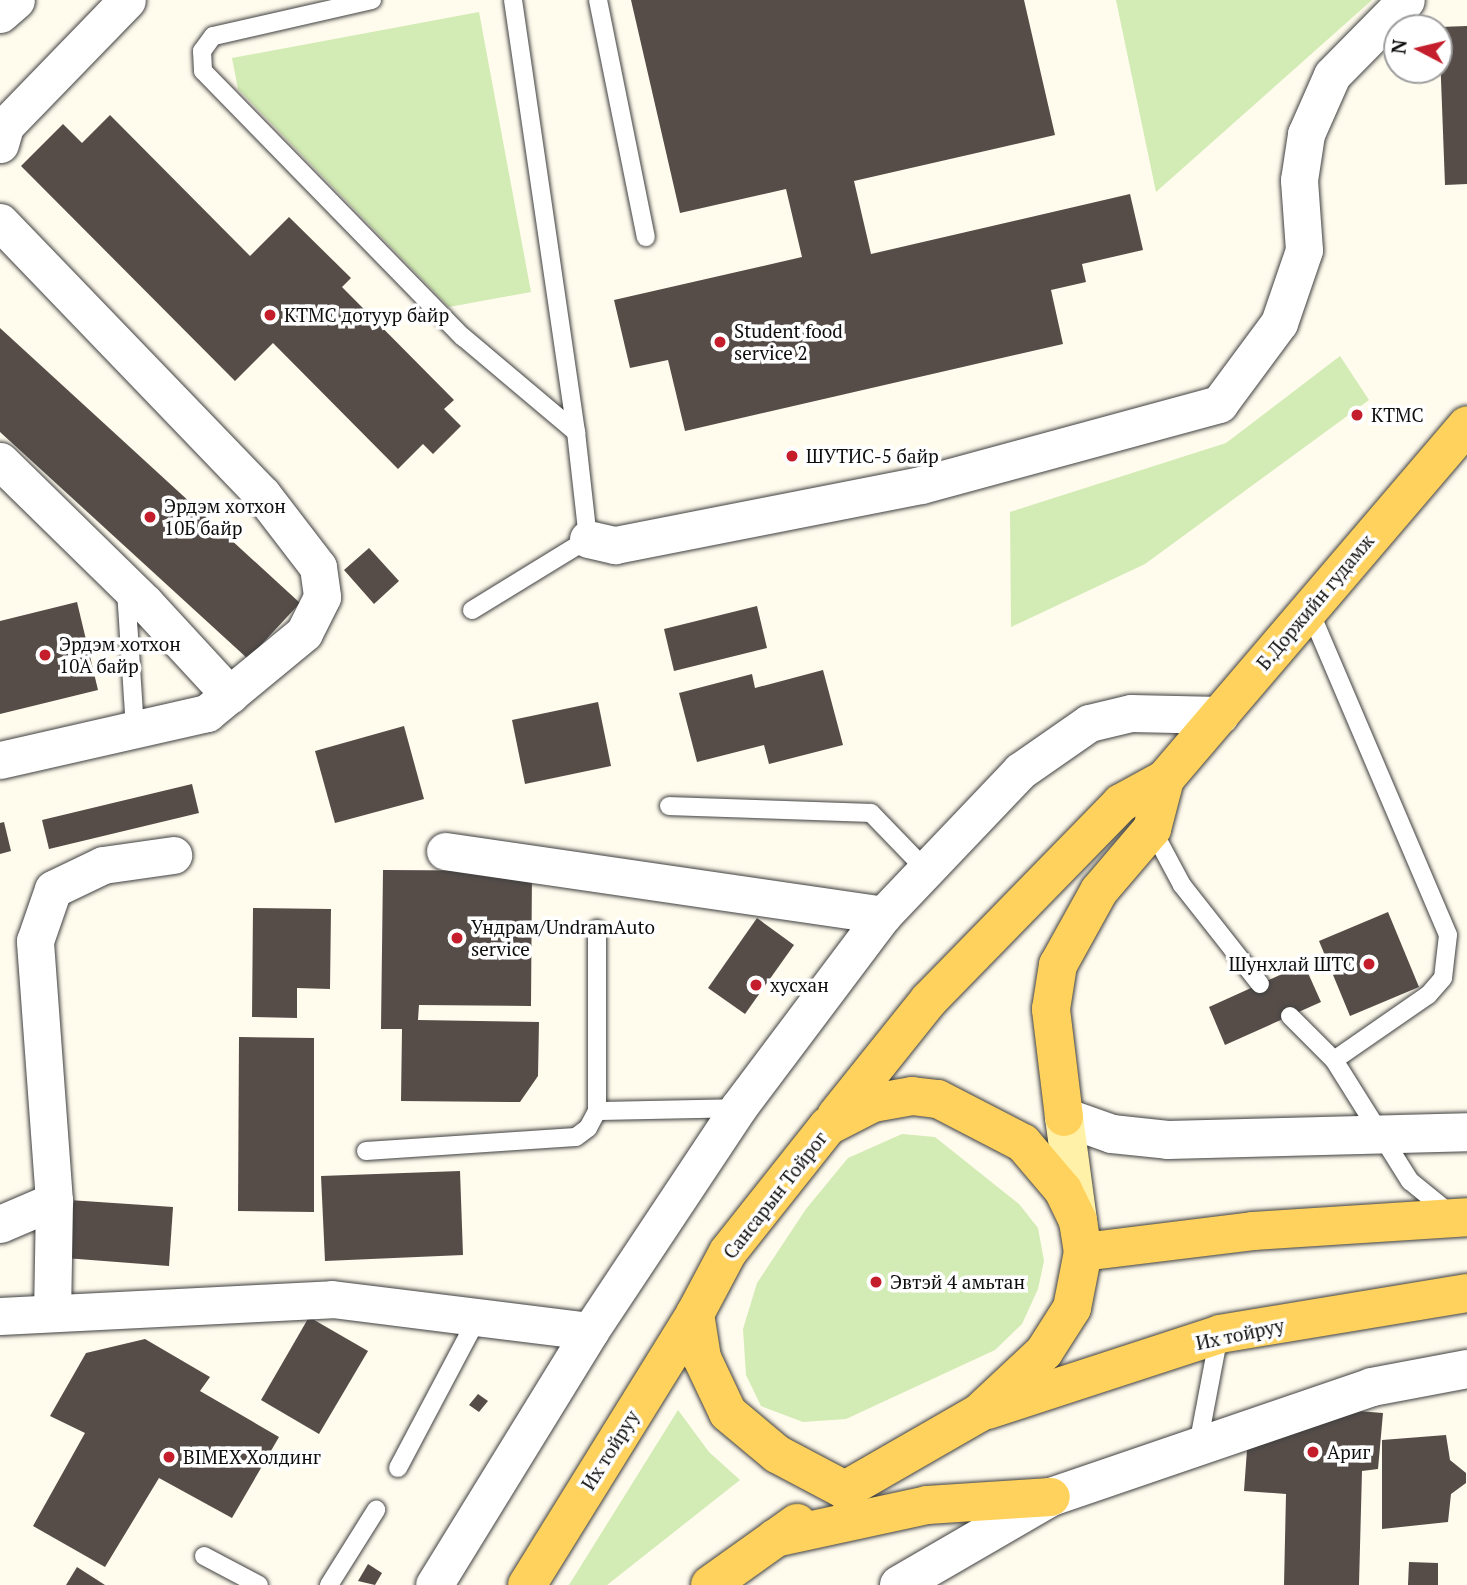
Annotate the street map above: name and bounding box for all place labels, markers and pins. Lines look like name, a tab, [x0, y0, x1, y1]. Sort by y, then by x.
place label: KTMC дотуур байр	[284, 304, 449, 326]
marker: KTMC дотуур байр	[262, 307, 278, 323]
place label: Student food service 2	[734, 320, 843, 364]
marker: Student food service 2	[712, 334, 728, 350]
place label: КТМС	[1371, 404, 1424, 426]
marker: КТМС	[1349, 407, 1365, 423]
place label: ШУТИС-5 байр	[806, 445, 939, 467]
marker: ШУТИС-5 байр	[784, 448, 800, 464]
place label: Эрдэм хотхон 10Б байр	[164, 495, 286, 539]
marker: Эрдэм хотхон 10Б байр	[142, 509, 158, 525]
place label: Эрдэм хотхон 10А байр	[59, 633, 181, 677]
marker: Эрдэм хотхон 10А байр	[37, 647, 53, 663]
place label: Ундрам/UndramAuto service	[471, 916, 655, 960]
marker: Ундрам/UndramAuto service	[449, 930, 465, 946]
place label: Шунхлай ШТС	[1229, 953, 1355, 975]
marker: Шунхлай ШТС	[1361, 956, 1377, 972]
place label: хусхан	[770, 974, 829, 996]
marker: хусхан	[748, 977, 764, 993]
place label: Эвтэй 4 амьтан	[890, 1271, 1025, 1293]
marker: Эвтэй 4 амьтан	[868, 1274, 884, 1290]
place label: Ариг	[1327, 1441, 1371, 1463]
marker: Ариг	[1305, 1444, 1321, 1460]
place label: BIMEX Холдинг	[183, 1446, 321, 1468]
marker: BIMEX Холдинг	[161, 1449, 177, 1465]

